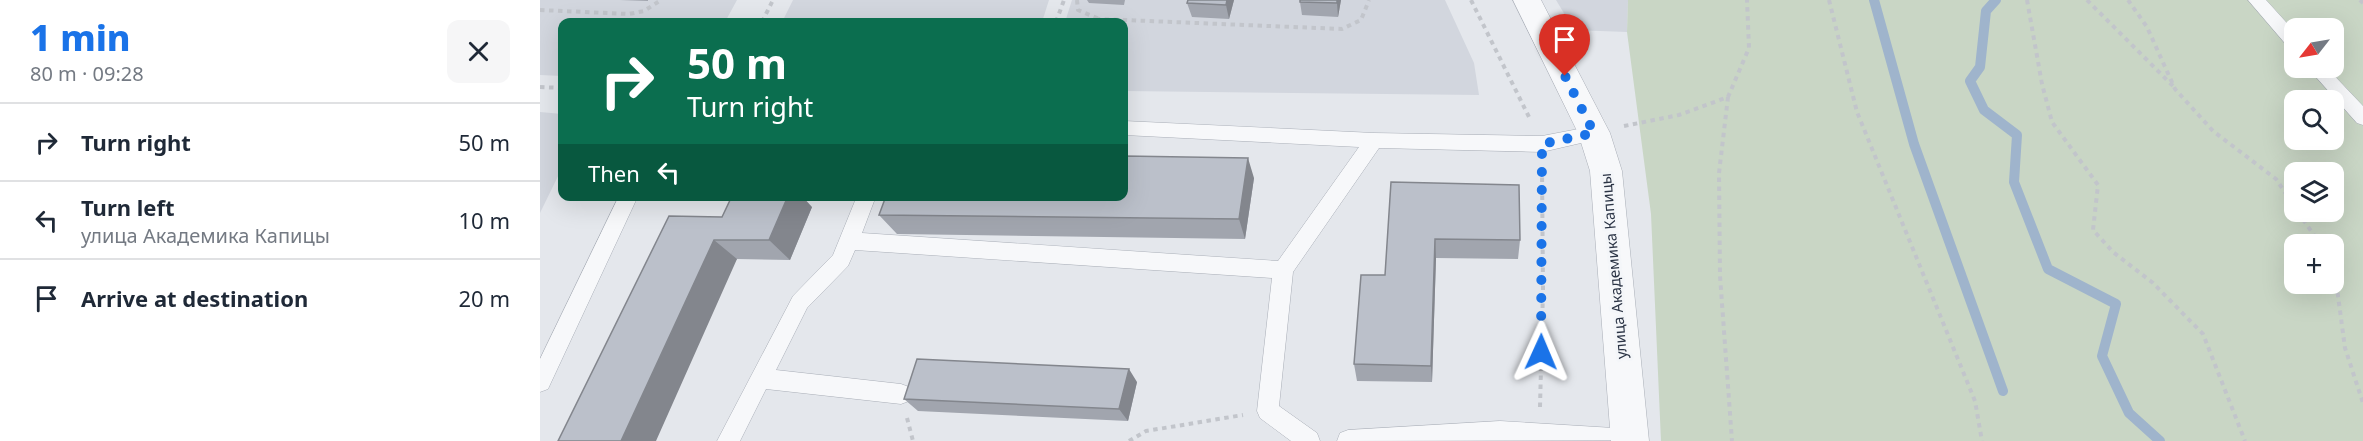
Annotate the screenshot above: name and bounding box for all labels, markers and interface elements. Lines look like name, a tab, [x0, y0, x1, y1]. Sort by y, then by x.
text: 1 min	[30, 13, 131, 62]
pin	[1539, 14, 1590, 76]
north arrow	[2284, 18, 2344, 78]
map controls	[2284, 18, 2344, 294]
button: close	[447, 20, 510, 83]
icon: arrive	[1548, 23, 1581, 56]
text: 50 m	[687, 34, 787, 91]
icon: right	[588, 42, 666, 120]
text: 80 m · 09:28	[30, 60, 144, 87]
text: Turn right	[687, 88, 813, 125]
button: search	[2284, 90, 2344, 150]
icon: right	[30, 126, 63, 159]
text: Turn right	[81, 127, 191, 157]
text: 50 m	[459, 127, 510, 157]
icon: left	[652, 156, 685, 189]
text: Then	[588, 158, 640, 188]
button: layers	[2284, 162, 2344, 222]
street label: улица Академика Капицы	[1595, 172, 1631, 360]
text: Turn left	[81, 192, 175, 222]
icon: left	[30, 204, 63, 237]
text: 10 m	[459, 205, 510, 235]
text: улица Академика Капицы	[81, 222, 330, 249]
button: +	[2284, 234, 2344, 294]
icon: arrive	[30, 282, 63, 315]
text: Arrive at destination	[81, 283, 308, 313]
text: 20 m	[459, 283, 510, 313]
position arrow	[1509, 320, 1573, 384]

